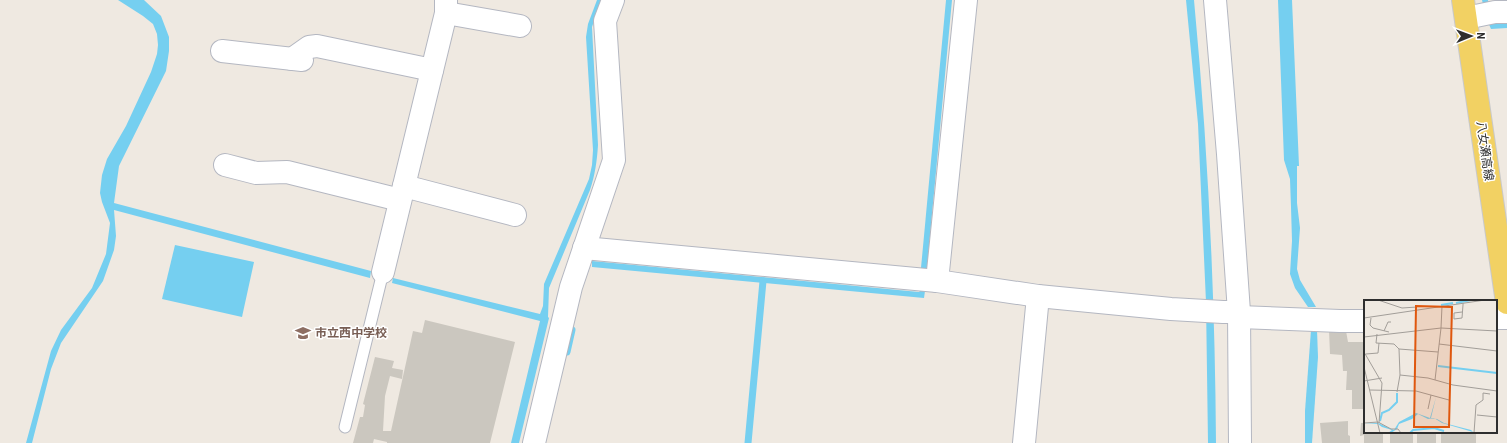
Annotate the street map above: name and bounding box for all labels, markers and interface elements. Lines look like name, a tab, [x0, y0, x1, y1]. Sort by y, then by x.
north arrow	[1451, 16, 1491, 56]
text: N	[1474, 32, 1487, 40]
street label: 八女瀬高線	[1474, 120, 1496, 182]
inset map	[1364, 300, 1497, 433]
school or university icon: 市立西中学校	[294, 324, 312, 342]
place label: 市立西中学校	[315, 326, 387, 340]

